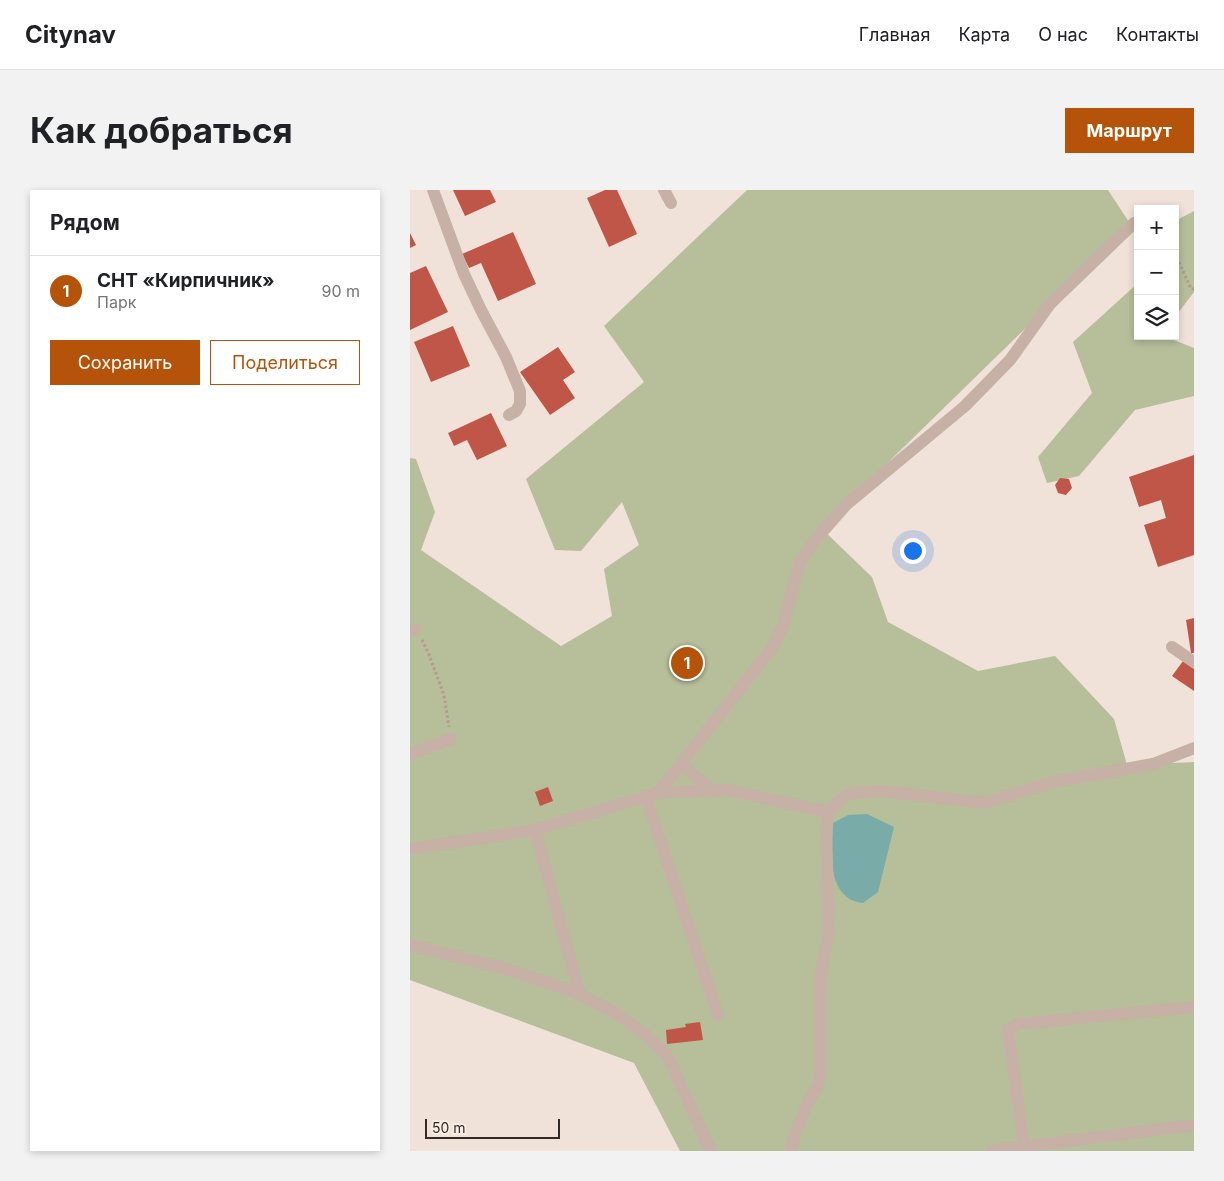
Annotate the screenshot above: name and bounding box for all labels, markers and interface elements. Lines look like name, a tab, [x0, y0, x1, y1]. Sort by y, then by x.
text: Citynav	[25, 20, 116, 49]
text: Главная	[859, 24, 930, 45]
text: Карта	[958, 24, 1010, 45]
text: О нас	[1038, 24, 1088, 45]
text: Контакты	[1116, 24, 1199, 45]
button: Маршрут	[1065, 108, 1194, 153]
text: Как добраться	[30, 109, 293, 151]
map controls	[1134, 205, 1179, 340]
button: +	[1134, 205, 1179, 250]
text: Рядом	[50, 210, 120, 235]
button: −	[1134, 250, 1179, 295]
text: СНТ «Кирпичник»	[97, 269, 275, 292]
text: 1	[63, 281, 69, 301]
text: 90 m	[321, 281, 360, 301]
text: Парк	[97, 292, 136, 312]
button: layers	[1134, 295, 1179, 340]
button: Сохранить	[50, 340, 200, 385]
button: Поделиться	[210, 340, 360, 385]
your location	[900, 538, 926, 564]
pin: 1	[671, 644, 703, 682]
scale bar	[425, 1116, 560, 1139]
text: 50 m	[432, 1119, 466, 1136]

